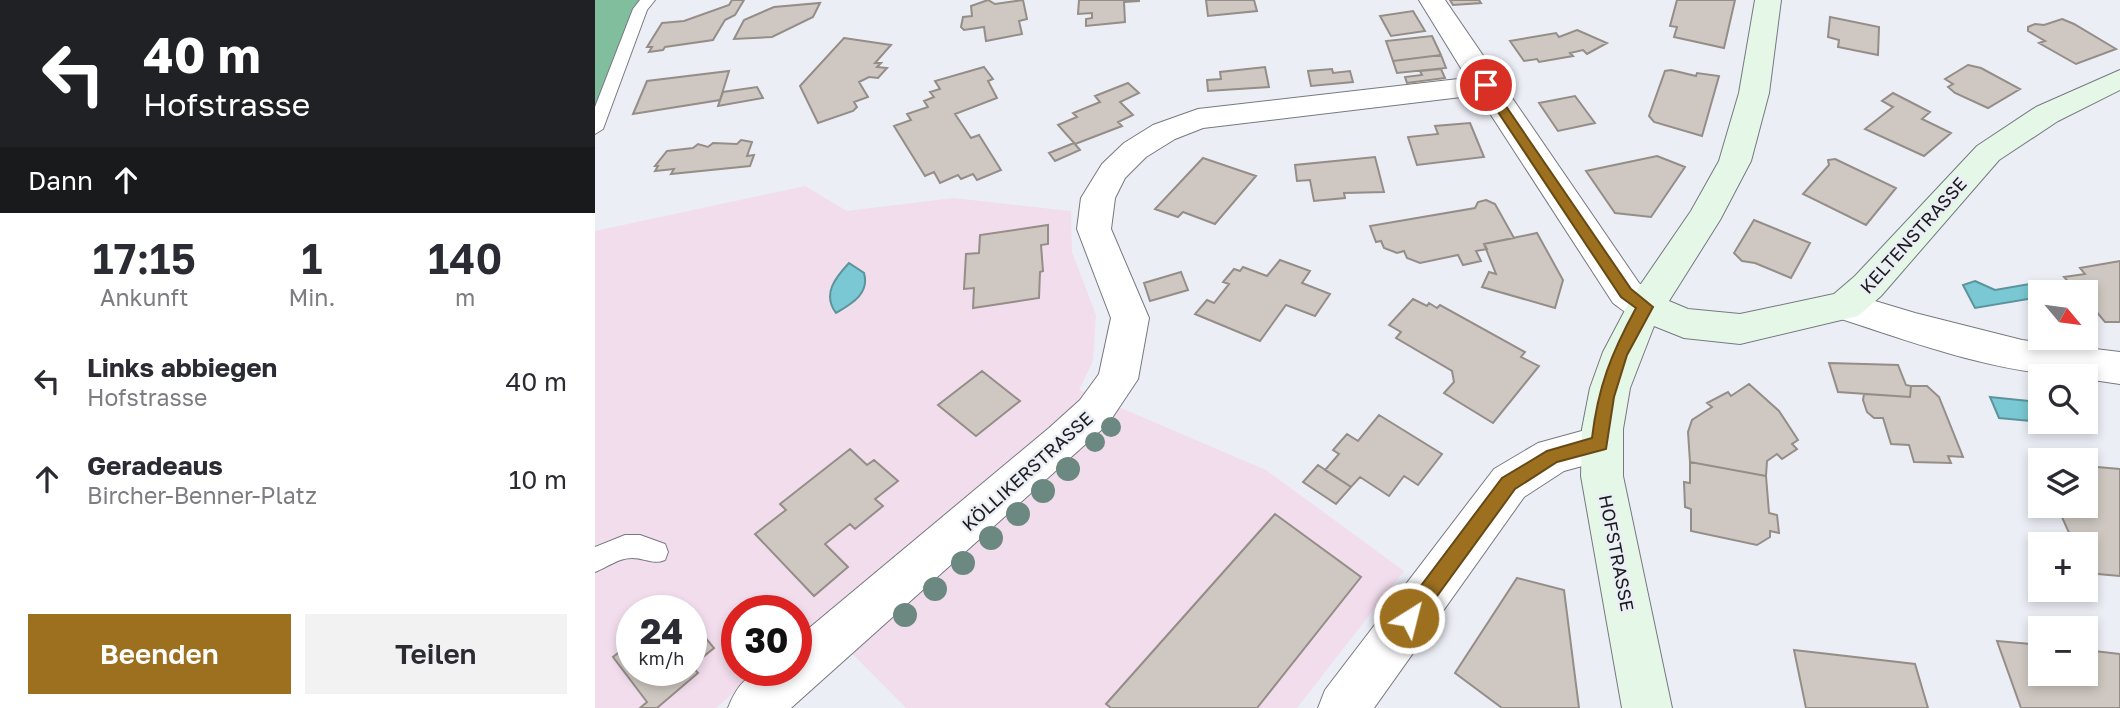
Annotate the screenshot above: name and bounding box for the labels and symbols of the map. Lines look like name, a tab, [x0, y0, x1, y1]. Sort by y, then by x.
pin	[1456, 55, 1516, 115]
street label: KELTENSTRASSE	[1855, 172, 1971, 298]
north arrow	[2028, 280, 2098, 350]
street label: KÖLLIKERSTRASSE	[957, 407, 1097, 535]
street label: HOFSTRASSE	[1595, 493, 1639, 613]
position arrow	[1372, 581, 1446, 655]
speed limit sign: 30	[721, 595, 812, 686]

